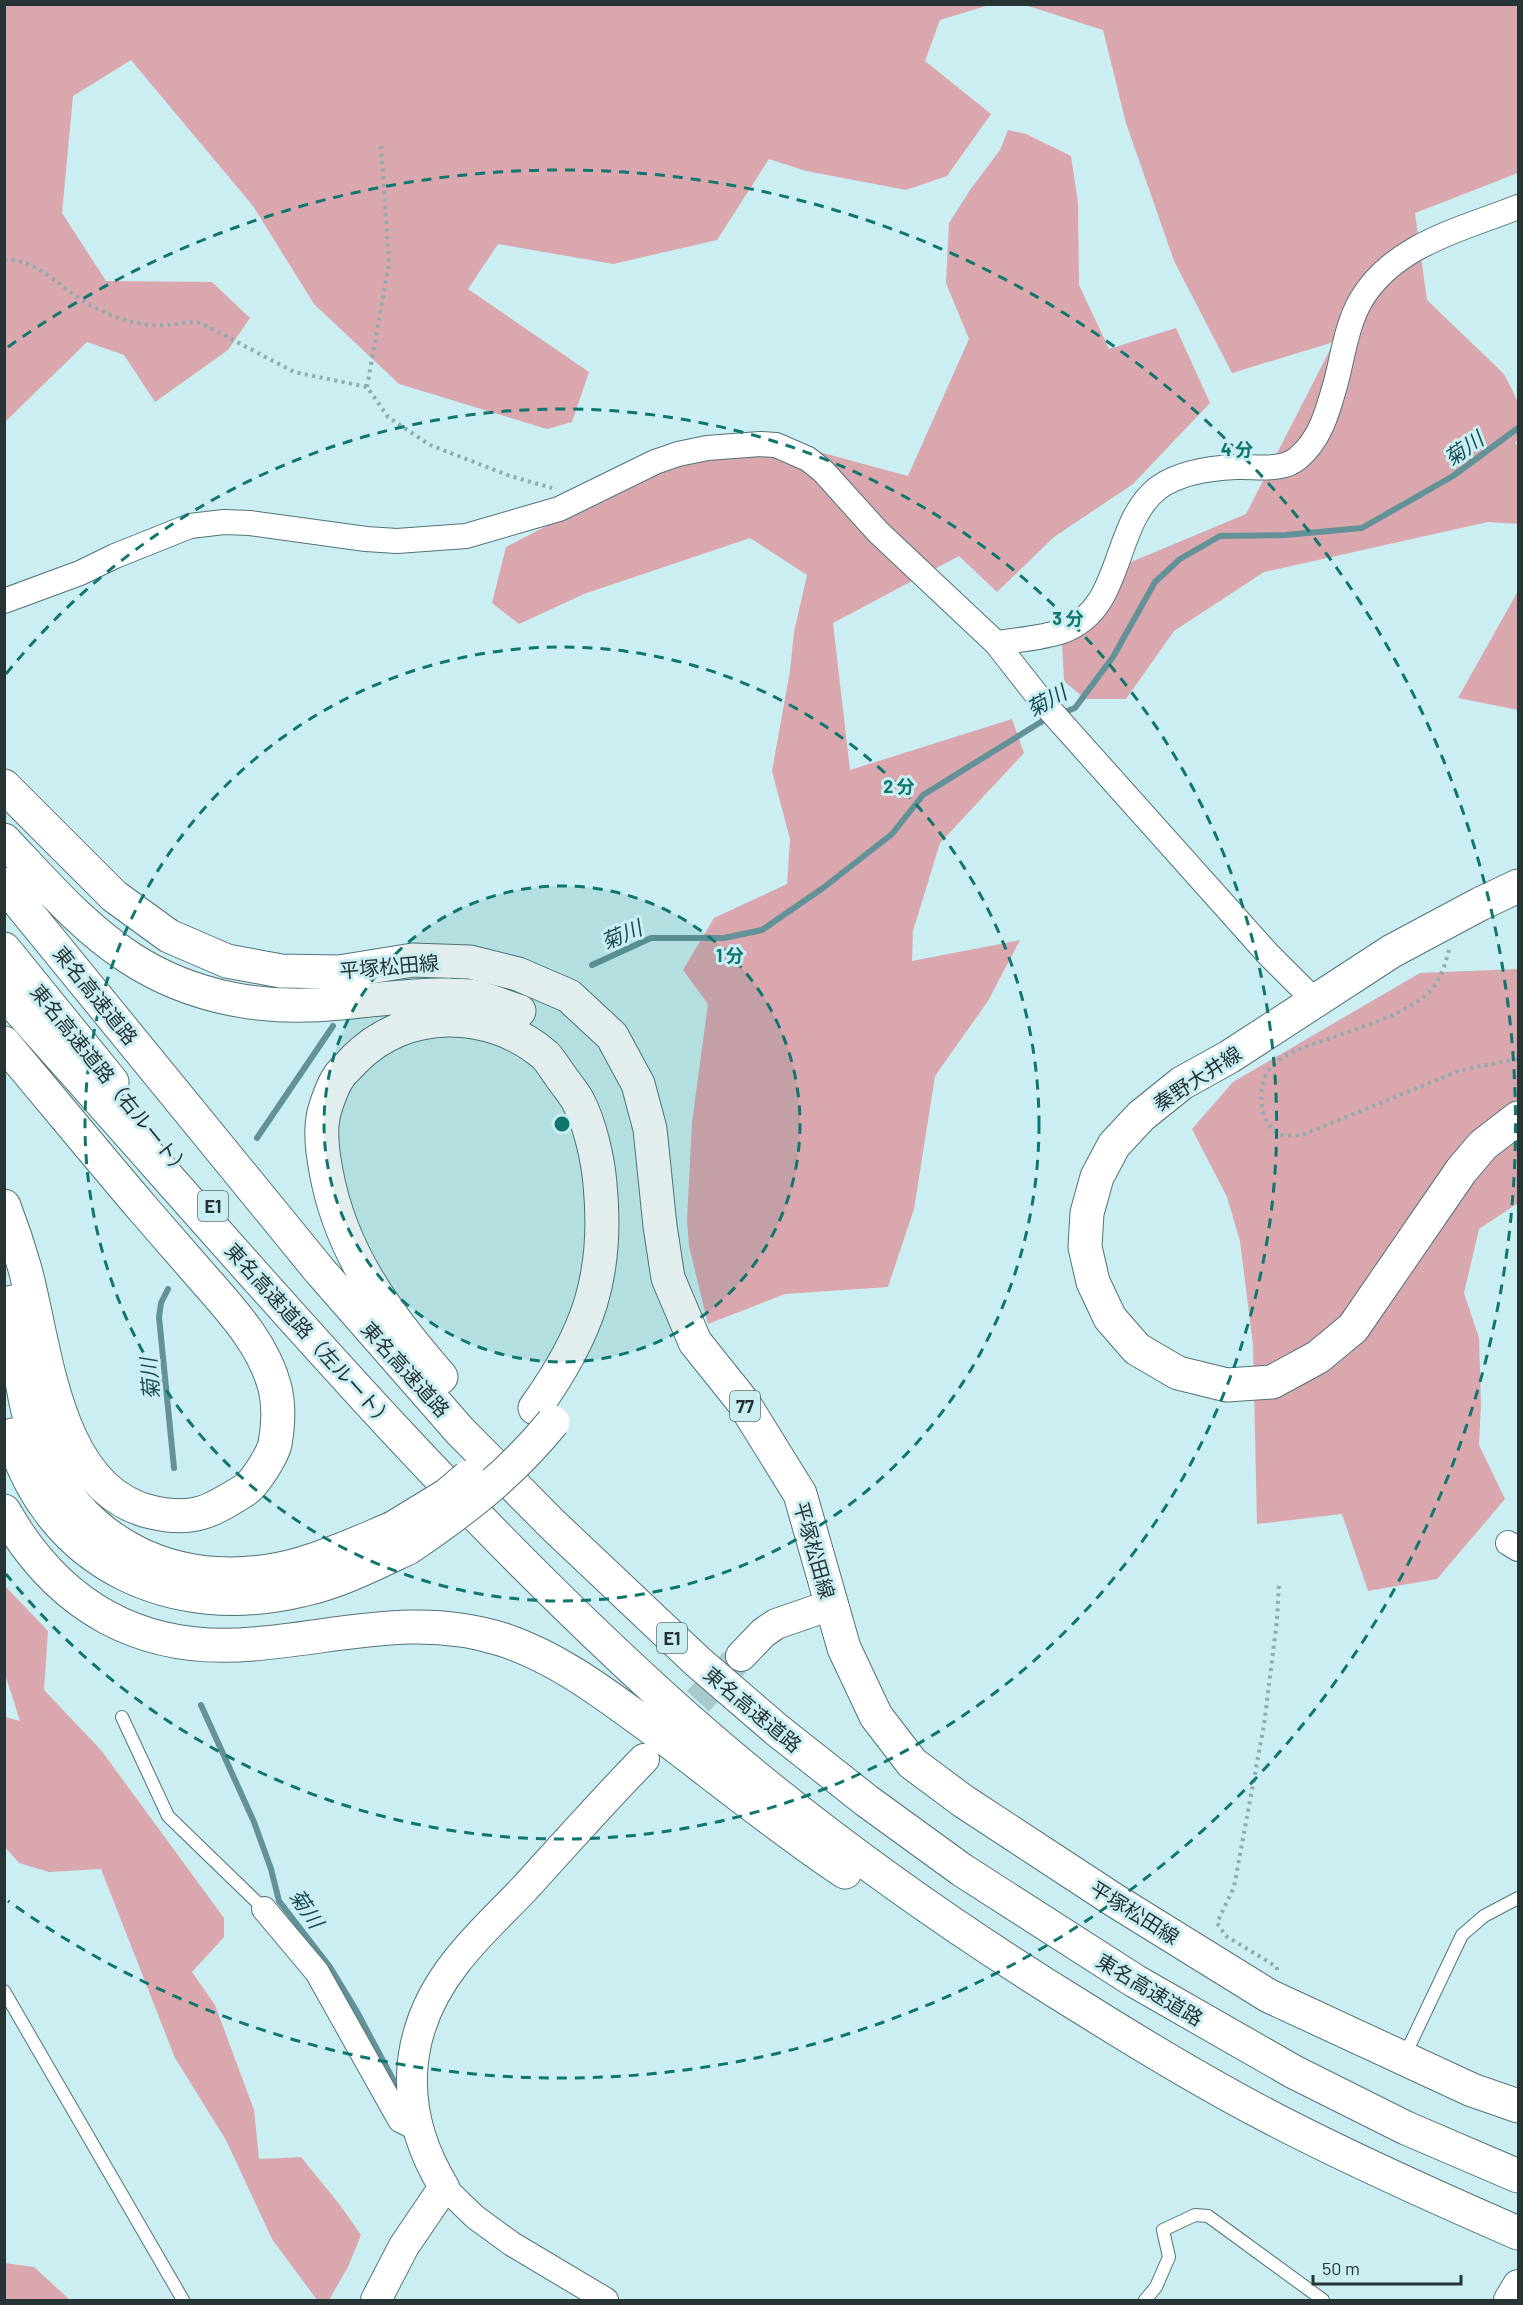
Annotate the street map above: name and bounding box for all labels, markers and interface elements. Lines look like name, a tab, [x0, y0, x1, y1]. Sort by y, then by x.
water label: 菊川	[1439, 425, 1489, 470]
text: 4 分	[1221, 438, 1253, 460]
text: 3 分	[1052, 607, 1084, 629]
water label: 菊川	[1022, 678, 1072, 721]
text: 2 分	[883, 775, 915, 797]
water label: 菊川	[597, 914, 647, 954]
street label: 東名高速道路	[49, 941, 143, 1049]
text: 1 分	[716, 944, 744, 966]
street label: 平塚松田線	[338, 950, 440, 982]
street label: 東名高速道路（右ルート）	[26, 979, 196, 1181]
street label: 秦野大井線	[1149, 1041, 1245, 1115]
centre of rings	[552, 1114, 572, 1134]
road number: E1	[198, 1191, 228, 1221]
street label: 東名高速道路（左ルート）	[221, 1238, 399, 1432]
street label: 東名高速道路	[357, 1316, 455, 1422]
water label: 菊川	[135, 1355, 163, 1401]
road number: 77	[730, 1391, 760, 1421]
street label: 平塚松田線	[790, 1499, 840, 1601]
road number: E1	[657, 1623, 687, 1653]
street label: 東名高速道路	[699, 1661, 807, 1757]
street label: 平塚松田線	[1086, 1875, 1184, 1949]
water label: 菊川	[285, 1884, 330, 1934]
street label: 東名高速道路	[1092, 1948, 1208, 2030]
scale bar	[1313, 2248, 1462, 2286]
text: 50 m	[1322, 2257, 1360, 2279]

